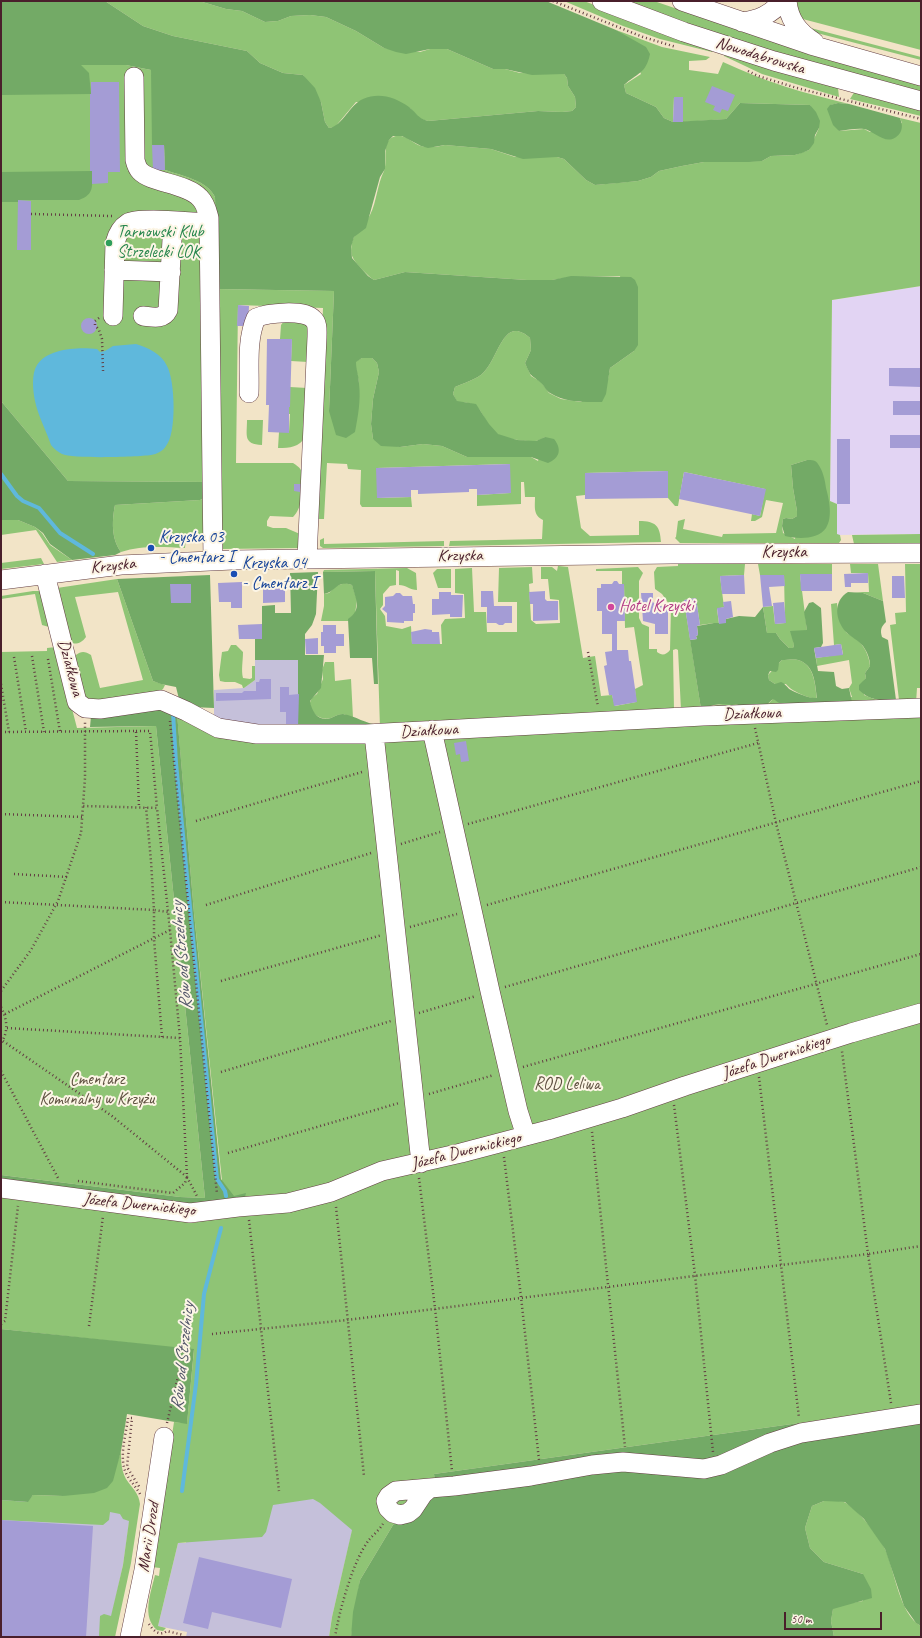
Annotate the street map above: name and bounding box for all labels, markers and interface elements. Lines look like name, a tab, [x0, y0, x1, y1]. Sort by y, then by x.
street label: Nowodąbrowska	[713, 33, 807, 79]
place label: Tarnowski Klub Strzelecki LOK	[117, 223, 204, 263]
marker: Tarnowski Klub Strzelecki LOK	[104, 238, 114, 248]
place label: Krzyska 03 - Cmentarz I	[159, 528, 234, 568]
marker: Krzyska 03 - Cmentarz I	[146, 543, 156, 553]
street label: Krzyska	[761, 543, 807, 563]
street label: Krzyska	[437, 545, 483, 567]
street label: Krzyska	[89, 553, 137, 579]
place label: Krzyska 04 - Cmentarz I	[242, 554, 317, 594]
marker: Krzyska 04 - Cmentarz I	[229, 569, 239, 579]
place label: Hotel Krzyski	[619, 597, 694, 617]
marker: Hotel Krzyski	[606, 602, 616, 612]
street label: Działkowa	[53, 638, 87, 698]
street label: Działkowa	[723, 703, 781, 725]
street label: Działkowa	[400, 719, 458, 743]
water label: Rów od Strzelnicy	[167, 901, 197, 1011]
street label: Józefa Dwernickiego	[719, 1030, 833, 1084]
park label: Cmentarz Komunalny w Krzyżu	[40, 1070, 154, 1110]
park label: ROD Leliwa	[534, 1075, 600, 1095]
street label: Józefa Dwernickiego	[409, 1128, 523, 1174]
street label: Józefa Dwernickiego	[82, 1189, 196, 1221]
water label: Rów od Strzelnicy	[167, 1302, 199, 1412]
street label: Marii Drozd	[133, 1501, 165, 1573]
scale bar	[786, 1604, 884, 1630]
text: 50 m	[791, 1611, 811, 1627]

